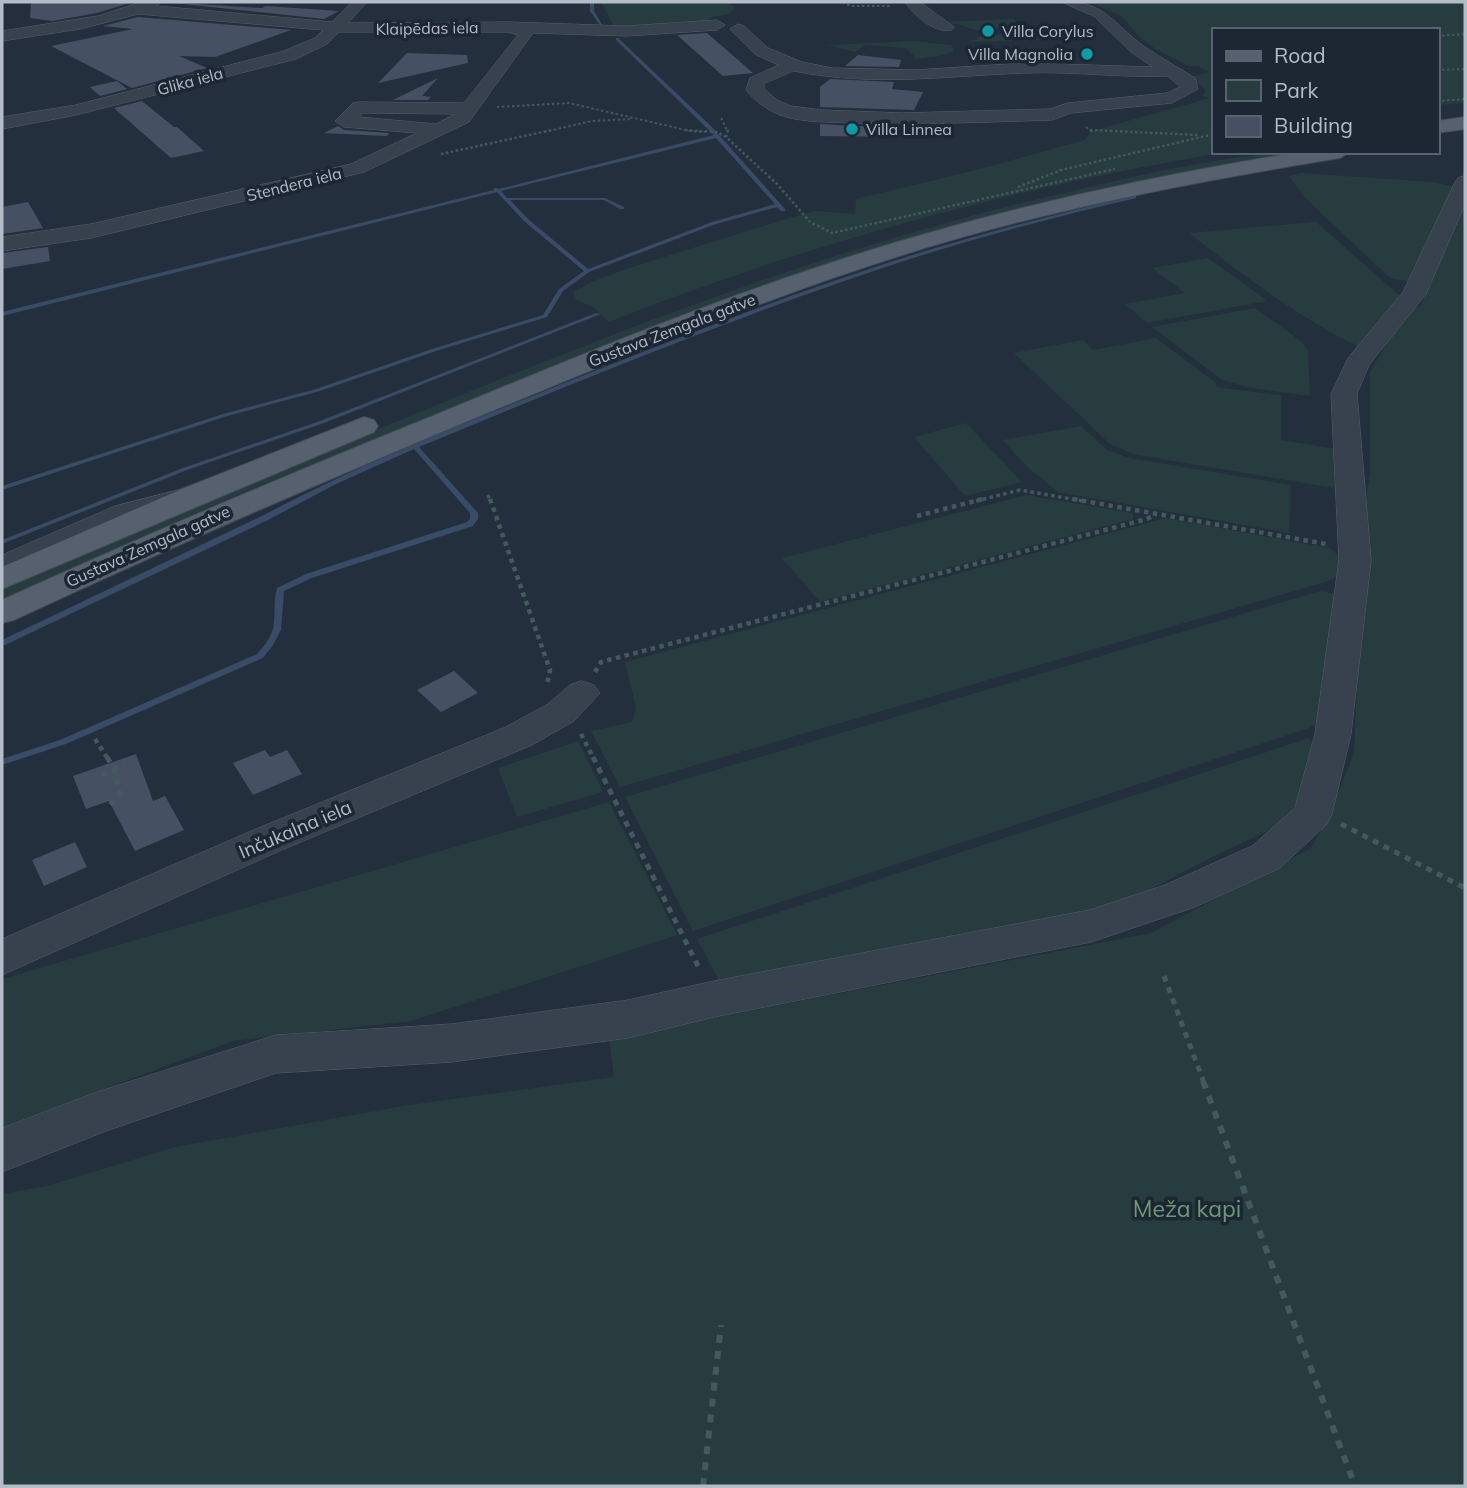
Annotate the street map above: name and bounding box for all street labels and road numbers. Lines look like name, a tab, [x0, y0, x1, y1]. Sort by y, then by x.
street label: Klaipēdas iela	[375, 17, 479, 39]
street label: Glika iela	[155, 63, 225, 99]
street label: Stendera iela	[244, 163, 344, 205]
street label: Gustava Zemgala gatve	[586, 289, 758, 371]
street label: Gustava Zemgala gatve	[63, 501, 233, 591]
street label: Inčukalna iela	[235, 794, 355, 864]

